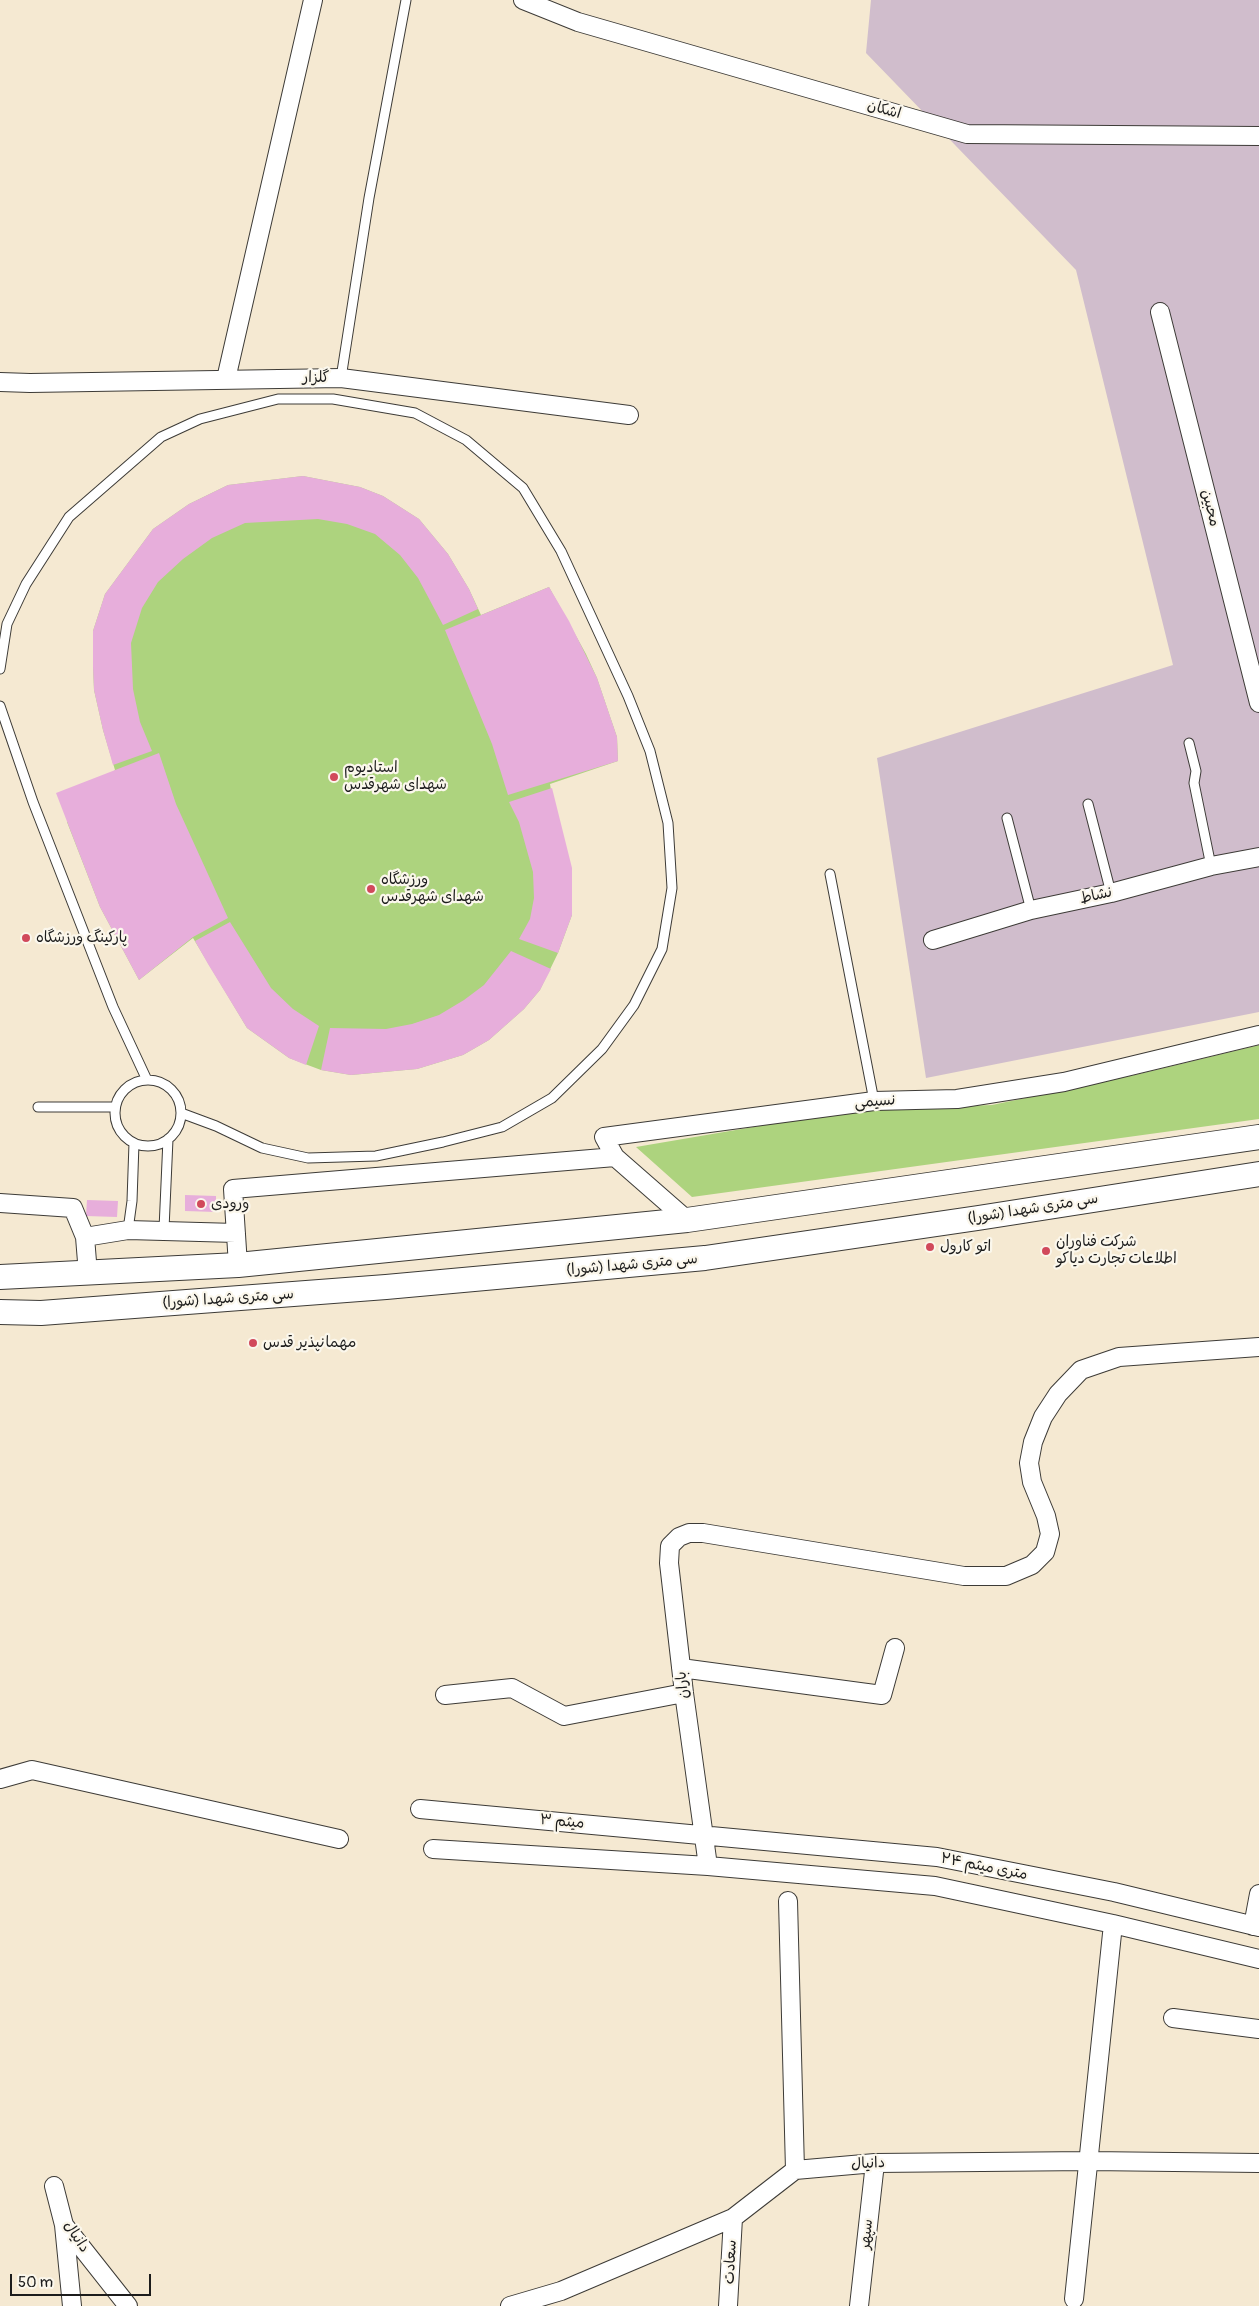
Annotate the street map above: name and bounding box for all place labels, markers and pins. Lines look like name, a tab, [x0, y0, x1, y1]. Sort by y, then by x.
place label: استادیوم شهدای شهرقدس	[344, 759, 447, 794]
marker: استادیوم شهدای شهرقدس	[328, 771, 340, 783]
place label: ورزشگاه شهدای شهرقدس	[381, 871, 484, 906]
marker: ورزشگاه شهدای شهرقدس	[365, 883, 377, 895]
place label: پارکینگ ورزشگاه	[36, 929, 127, 947]
marker: پارکینگ ورزشگاه	[20, 932, 32, 944]
place label: ورودی	[211, 1195, 249, 1213]
marker: ورودی	[195, 1198, 207, 1210]
place label: شرکت فناوران اطلاعات تجارت دیاکو	[1056, 1233, 1177, 1268]
place label: اتو کارول	[940, 1238, 991, 1256]
marker: اتو کارول	[924, 1241, 936, 1253]
marker: شرکت فناوران اطلاعات تجارت دیاکو	[1040, 1245, 1052, 1257]
place label: مهمانپذیر قدس	[263, 1334, 356, 1352]
marker: مهمانپذیر قدس	[247, 1337, 259, 1349]

